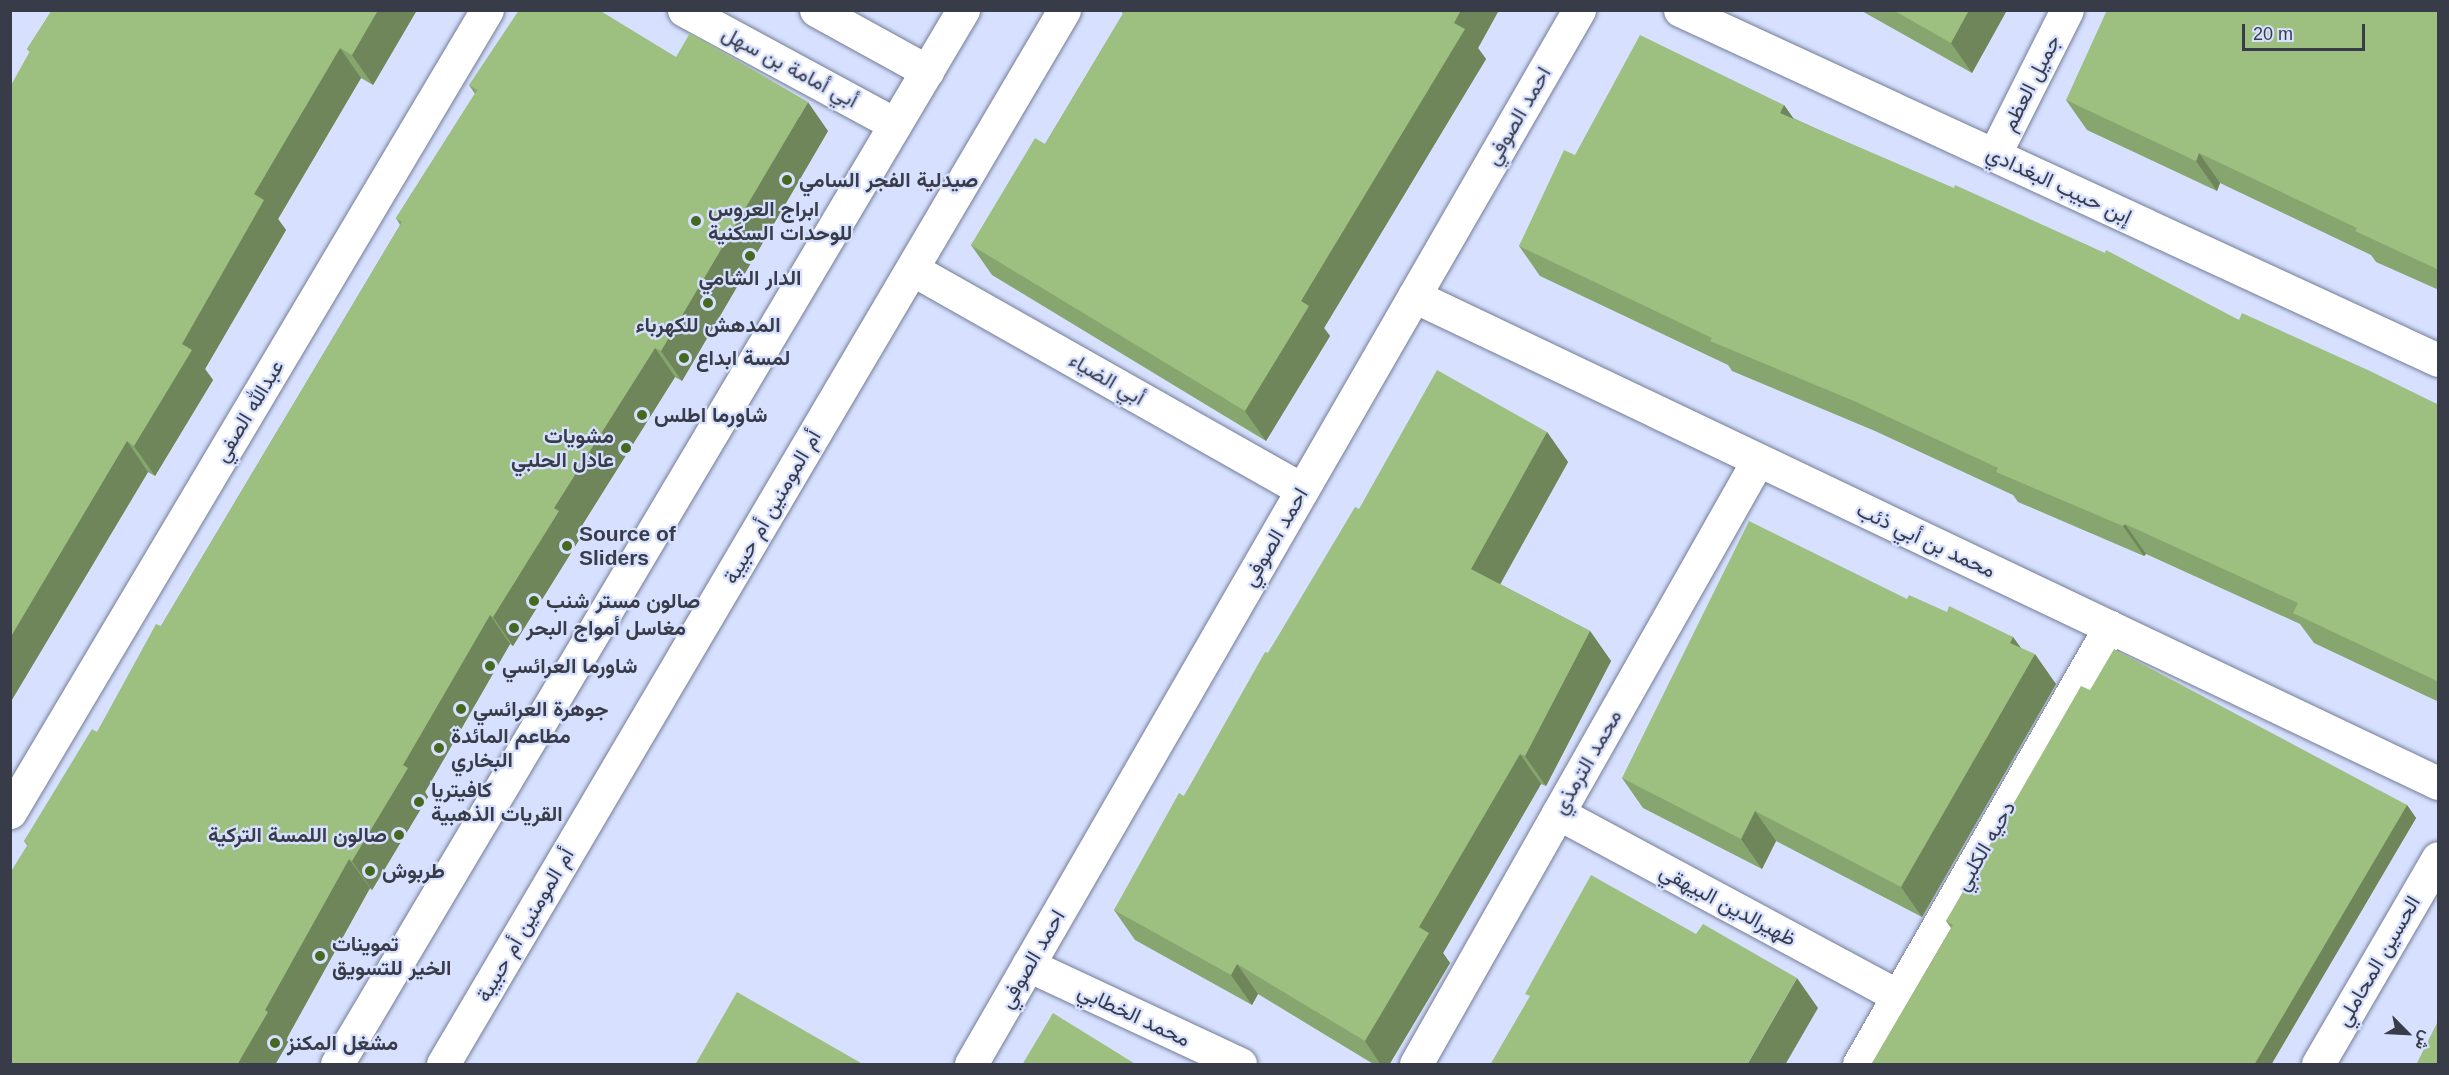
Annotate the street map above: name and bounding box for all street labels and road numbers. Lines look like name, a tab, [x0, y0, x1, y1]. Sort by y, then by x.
street label: أبي أمامة بن سهل	[718, 21, 862, 113]
street label: جميل العظم	[1996, 31, 2066, 135]
street label: احمد الصوفي	[1480, 62, 1556, 170]
street label: إبن حبيب البغدادي	[1982, 140, 2136, 230]
street label: أبي الضياء	[1065, 347, 1149, 411]
street label: عبدالله الصفي	[209, 355, 289, 467]
street label: أم المومنين أم حبيبة	[718, 426, 826, 588]
street label: احمد الصوفي	[1237, 483, 1313, 591]
street label: محمد بن أبي ذئب	[1853, 497, 1999, 583]
street label: محمد الترمذي	[1547, 705, 1627, 819]
street label: دحيه الكلبي	[1949, 797, 2021, 895]
street label: أم المومنين أم حبيبة	[471, 844, 579, 1006]
street label: ظهيرالدين البيهقي	[1655, 858, 1801, 952]
street label: الحسين المحاملي	[2330, 891, 2426, 1031]
street label: احمد الصوفي	[994, 905, 1070, 1013]
street label: محمد الخطابي	[1074, 978, 1194, 1052]

